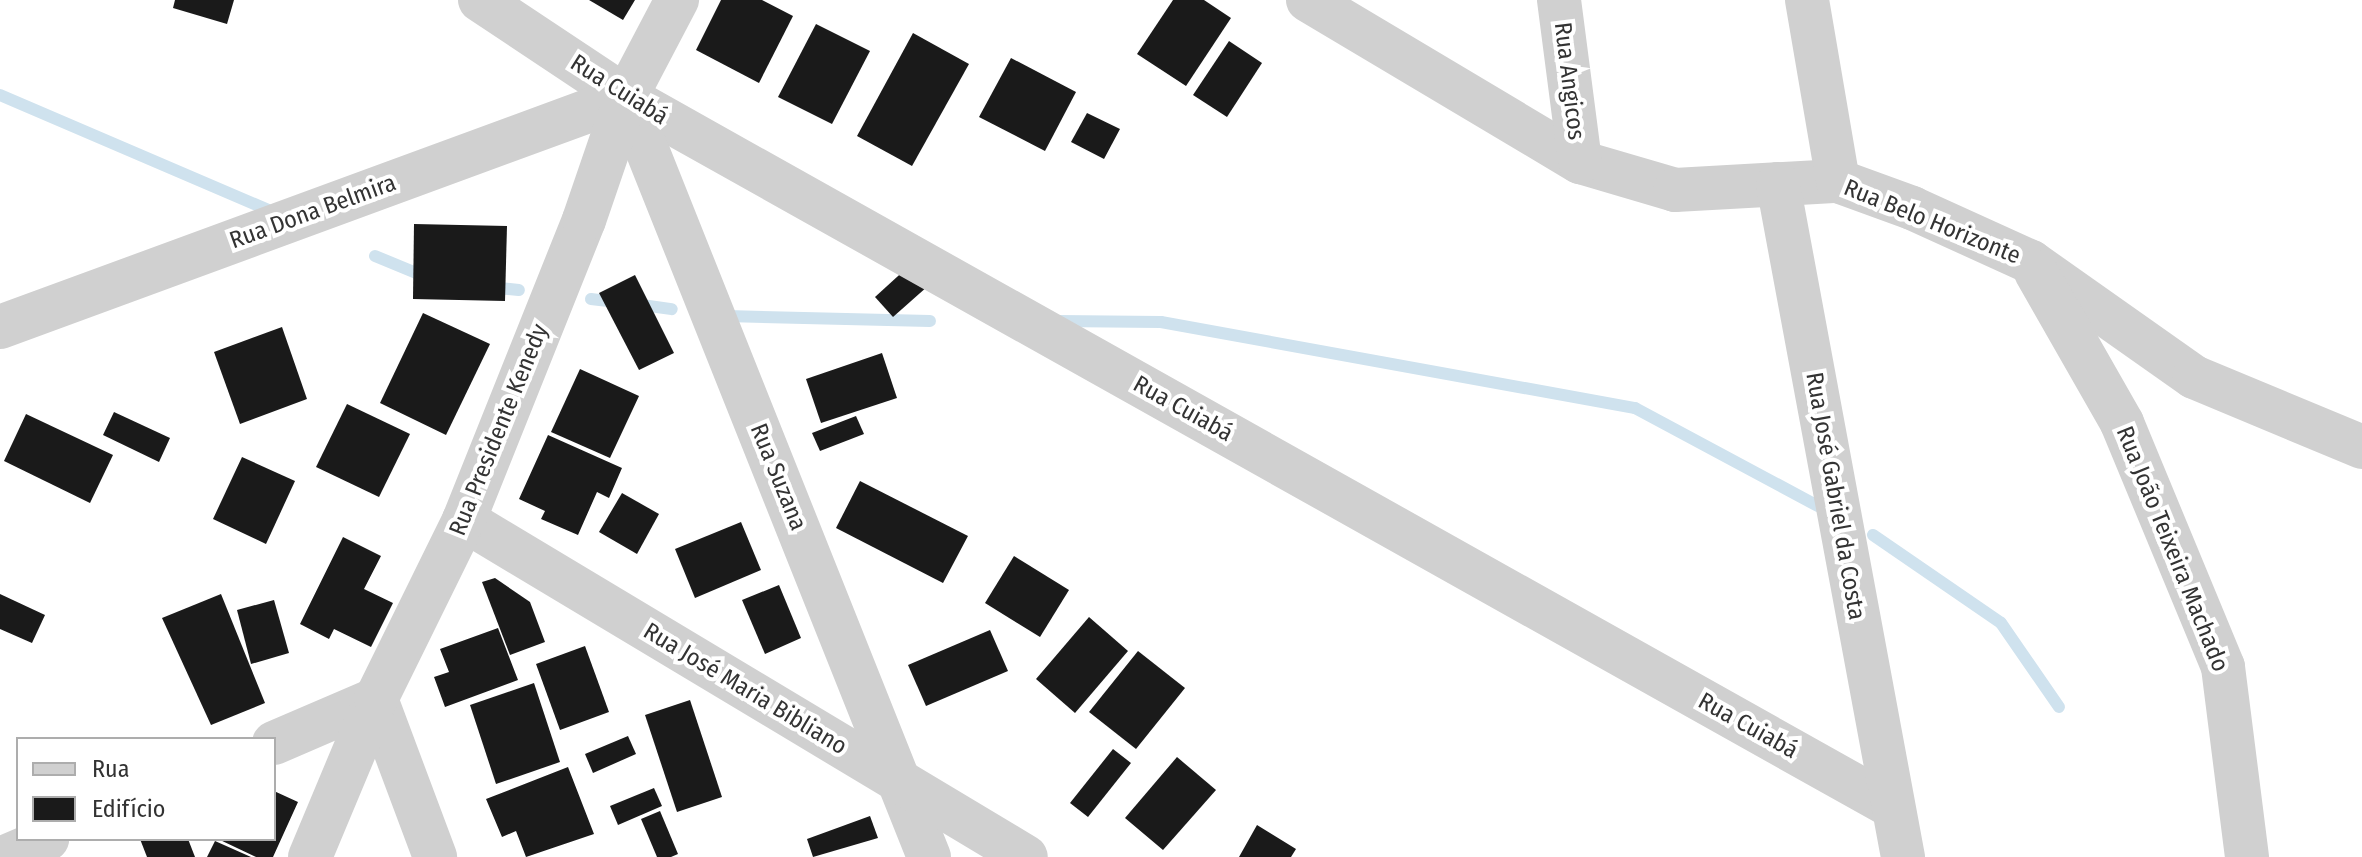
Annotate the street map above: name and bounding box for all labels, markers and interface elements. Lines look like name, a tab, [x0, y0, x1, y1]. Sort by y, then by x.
street label: Rua Angicos	[1547, 21, 1591, 141]
street label: Rua Cuiabá	[565, 49, 673, 131]
street label: Rua Dona Belmira	[226, 169, 400, 255]
street label: Rua Belo Horizonte	[1839, 173, 2025, 271]
street label: Rua Presidente Kenedy	[443, 320, 555, 540]
street label: Rua Cuiabá	[1128, 370, 1238, 448]
street label: Rua José Gabriel da Costa	[1799, 370, 1871, 622]
street label: Rua Suzana	[744, 419, 812, 535]
street label: Rua João Teixeira Machado	[2110, 422, 2234, 676]
street label: Rua José Maria Bibliano	[638, 617, 852, 761]
street label: Rua Cuiabá	[1693, 687, 1803, 765]
legend	[16, 737, 276, 841]
text: Rua	[92, 755, 129, 783]
text: Edifício	[92, 795, 165, 823]

